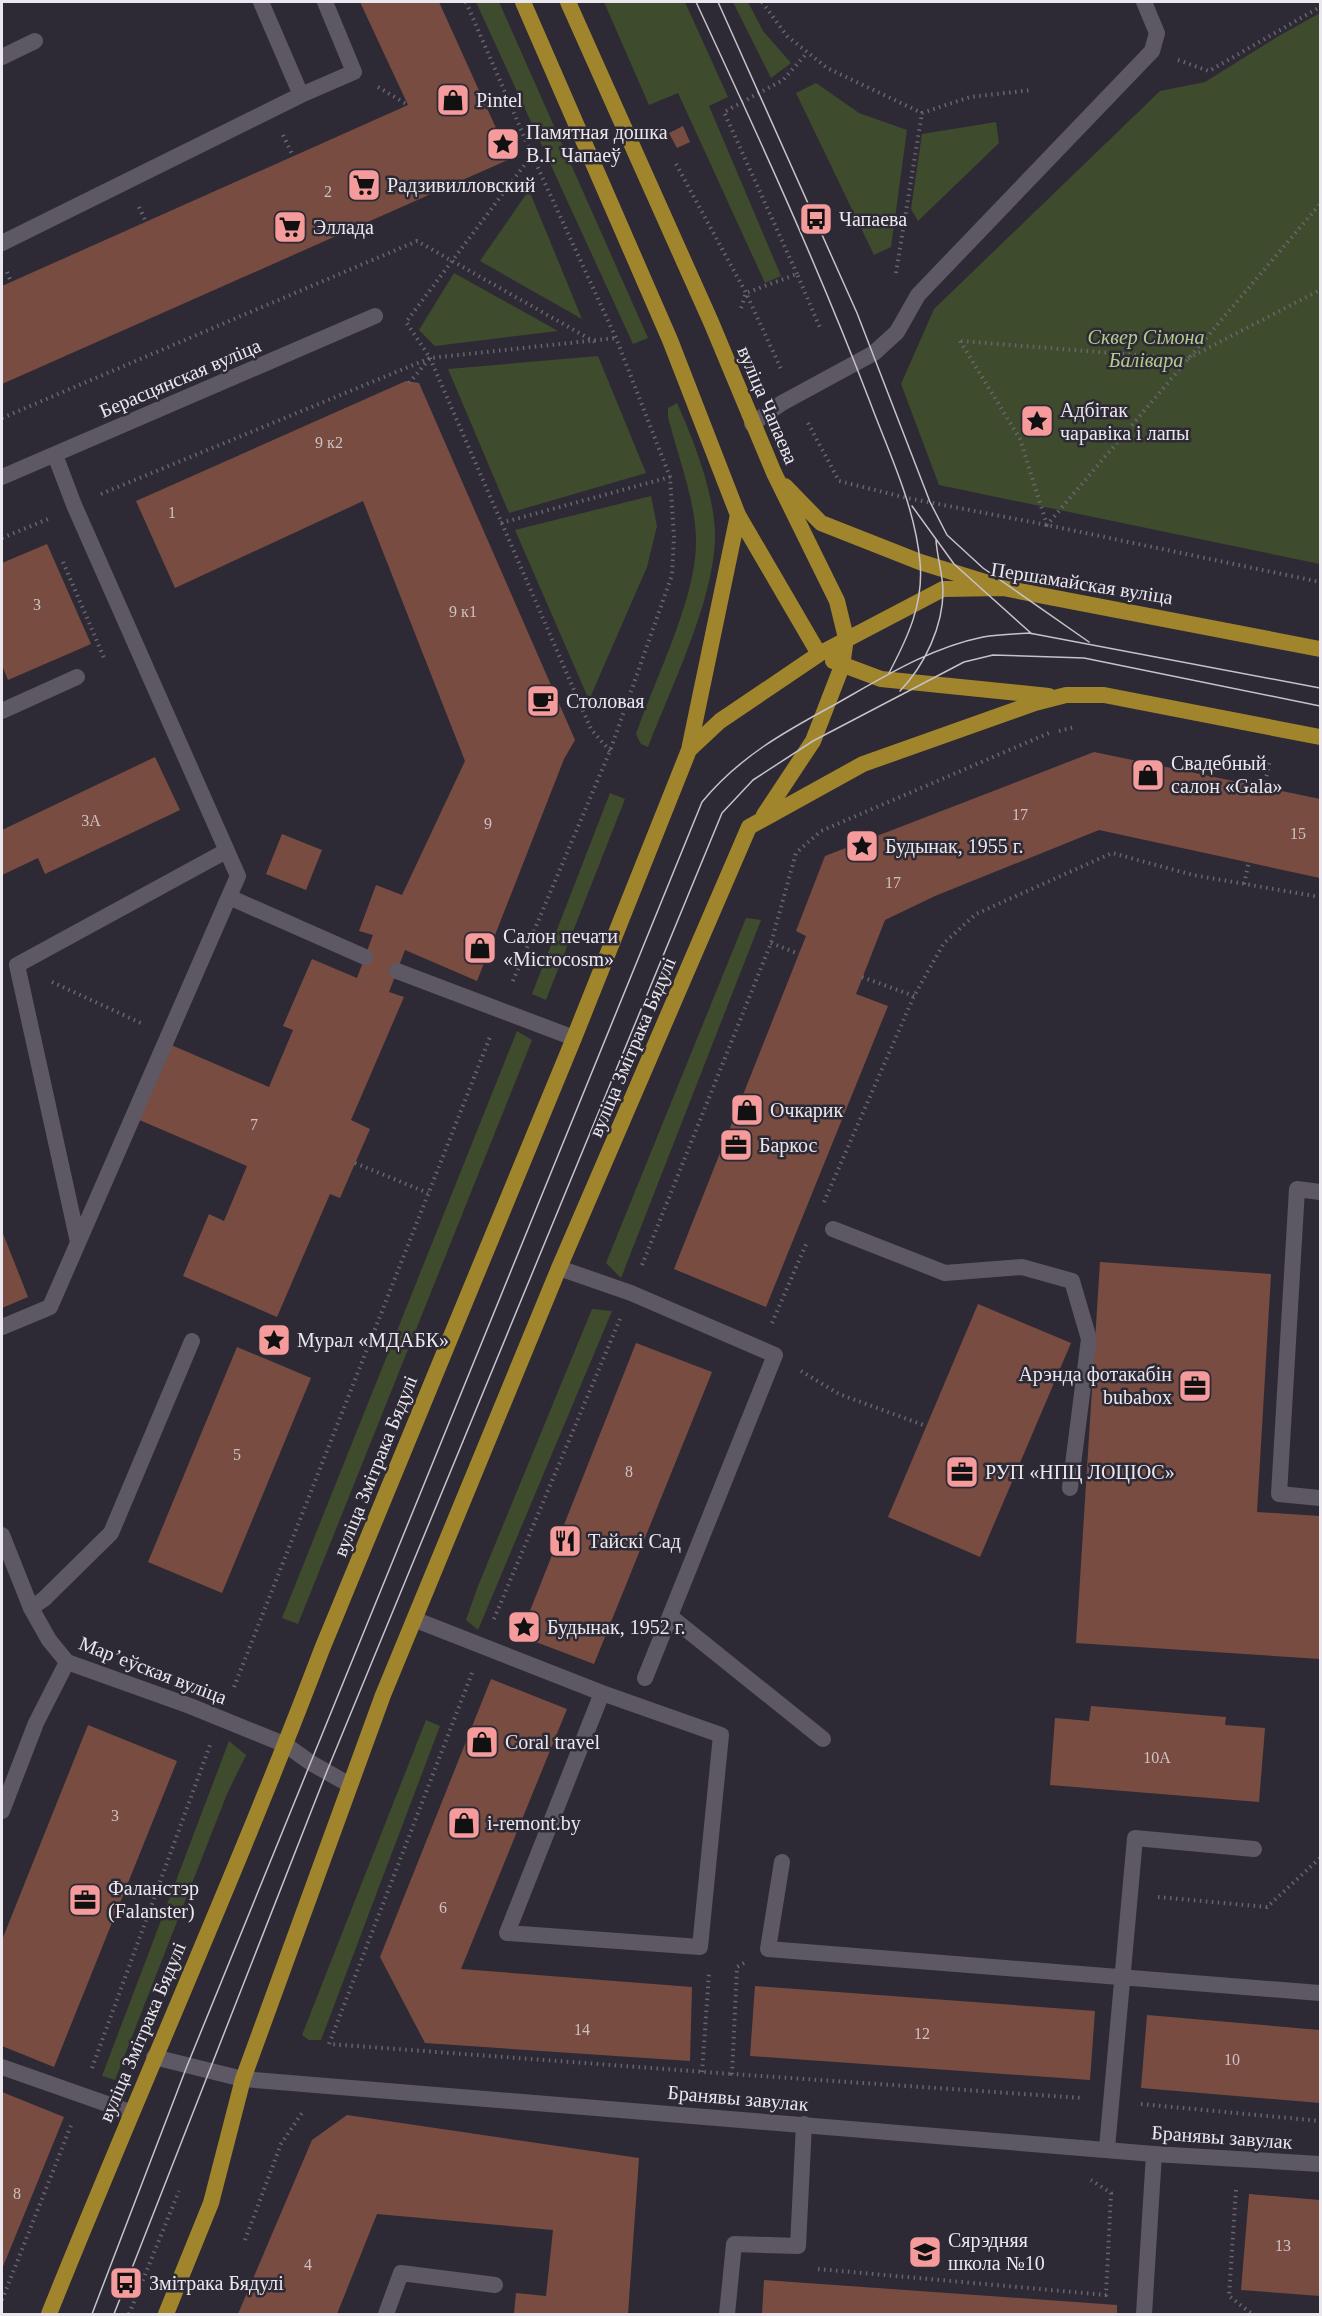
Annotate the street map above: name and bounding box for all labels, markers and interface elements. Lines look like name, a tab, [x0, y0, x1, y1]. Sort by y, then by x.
shop icon: Pintel	[435, 82, 471, 118]
place label: Pintel	[476, 89, 523, 111]
place label: Памятная дошка В.І. Чапаеў	[526, 121, 668, 167]
place icon: Памятная дошка В.І. Чапаеў	[485, 126, 521, 162]
supermarket icon: Радзивилловский	[346, 167, 382, 203]
place label: Радзивилловский	[387, 174, 536, 197]
house number: 2	[324, 183, 332, 200]
bus stop icon: Чапаева	[798, 201, 834, 237]
place label: Чапаева	[839, 208, 907, 230]
supermarket icon: Эллада	[272, 209, 308, 245]
place label: Эллада	[313, 216, 374, 239]
park label: Сквер Сімона Балівара	[1088, 326, 1204, 372]
street label: Берасцянская вуліца	[96, 334, 264, 423]
street label: вуліца Чапаева	[732, 343, 803, 468]
place label: Адбітак чаравіка і лапы	[1060, 399, 1189, 445]
place icon: Адбітак чаравіка і лапы	[1019, 403, 1055, 439]
house number: 9 к2	[315, 434, 343, 451]
house number: 1	[168, 504, 176, 521]
street label: Першамайская вуліца	[989, 558, 1175, 609]
house number: 3	[33, 596, 41, 613]
house number: 9 к1	[449, 603, 477, 620]
cafe icon: Столовая	[525, 683, 561, 719]
place label: Столовая	[566, 690, 645, 712]
place label: Свадебный салон «Gala»	[1171, 752, 1283, 797]
shop icon: Свадебный салон «Gala»	[1130, 757, 1166, 793]
house number: 17	[1012, 806, 1028, 823]
house number: 3А	[81, 812, 101, 829]
house number: 9	[484, 815, 492, 832]
house number: 15	[1290, 825, 1306, 842]
place icon: Будынак, 1955 г.	[844, 828, 880, 864]
place label: Будынак, 1955 г.	[885, 835, 1024, 858]
house number: 17	[885, 874, 901, 891]
place label: Салон печати «Microcosm»	[503, 925, 618, 970]
shop icon: Салон печати «Microcosm»	[462, 930, 498, 966]
street label: вуліца Змітрака Бядулі	[584, 954, 681, 1140]
shop icon: Очкарик	[729, 1092, 765, 1128]
place label: Очкарик	[770, 1099, 843, 1122]
house number: 7	[250, 1116, 258, 1133]
office icon: Баркос	[718, 1127, 754, 1163]
place label: Баркос	[759, 1134, 818, 1157]
place icon: Мурал «МДАБК»	[256, 1322, 292, 1358]
place label: Мурал «МДАБК»	[297, 1329, 449, 1352]
place label: Арэнда фотакабін bubabox	[1018, 1363, 1172, 1408]
office icon: Арэнда фотакабін bubabox	[1177, 1368, 1213, 1404]
street label: вуліца Змітрака Бядулі	[329, 1372, 422, 1560]
house number: 5	[233, 1446, 241, 1463]
office icon: РУП «НПЦ ЛОЦІОС»	[944, 1454, 980, 1490]
place label: РУП «НПЦ ЛОЦІОС»	[985, 1461, 1175, 1484]
house number: 8	[625, 1463, 633, 1480]
restaurant icon: Тайскі Сад	[547, 1523, 583, 1559]
place label: Тайскі Сад	[588, 1530, 681, 1553]
place icon: Будынак, 1952 г.	[506, 1609, 542, 1645]
place label: Будынак, 1952 г.	[547, 1616, 686, 1639]
street label: Марʼеўская вуліца	[76, 1632, 230, 1709]
shop icon: Coral travel	[464, 1724, 500, 1760]
place label: Coral travel	[505, 1731, 600, 1753]
house number: 10А	[1143, 1749, 1171, 1766]
shop icon: i-remont.by	[446, 1805, 482, 1841]
house number: 3	[111, 1807, 119, 1824]
place label: i-remont.by	[487, 1812, 581, 1835]
place label: Фаланстэр (Falanster)	[108, 1877, 199, 1923]
office icon: Фаланстэр (Falanster)	[67, 1882, 103, 1918]
house number: 6	[439, 1899, 447, 1916]
street label: вуліца Змітрака Бядулі	[94, 1939, 191, 2125]
house number: 14	[574, 2021, 590, 2038]
house number: 12	[914, 2025, 930, 2042]
house number: 10	[1224, 2051, 1240, 2068]
street label: Бранявы завулак	[667, 2081, 810, 2116]
street label: Бранявы завулак	[1151, 2121, 1294, 2154]
house number: 8	[13, 2185, 21, 2202]
place label: Сярэдняя школа №10	[948, 2229, 1045, 2274]
school or university icon: Сярэдняя школа №10	[907, 2234, 943, 2270]
house number: 13	[1275, 2237, 1291, 2254]
house number: 4	[304, 2256, 312, 2273]
bus stop icon: Змітрака Бядулі	[108, 2265, 144, 2301]
place label: Змітрака Бядулі	[149, 2272, 284, 2295]

